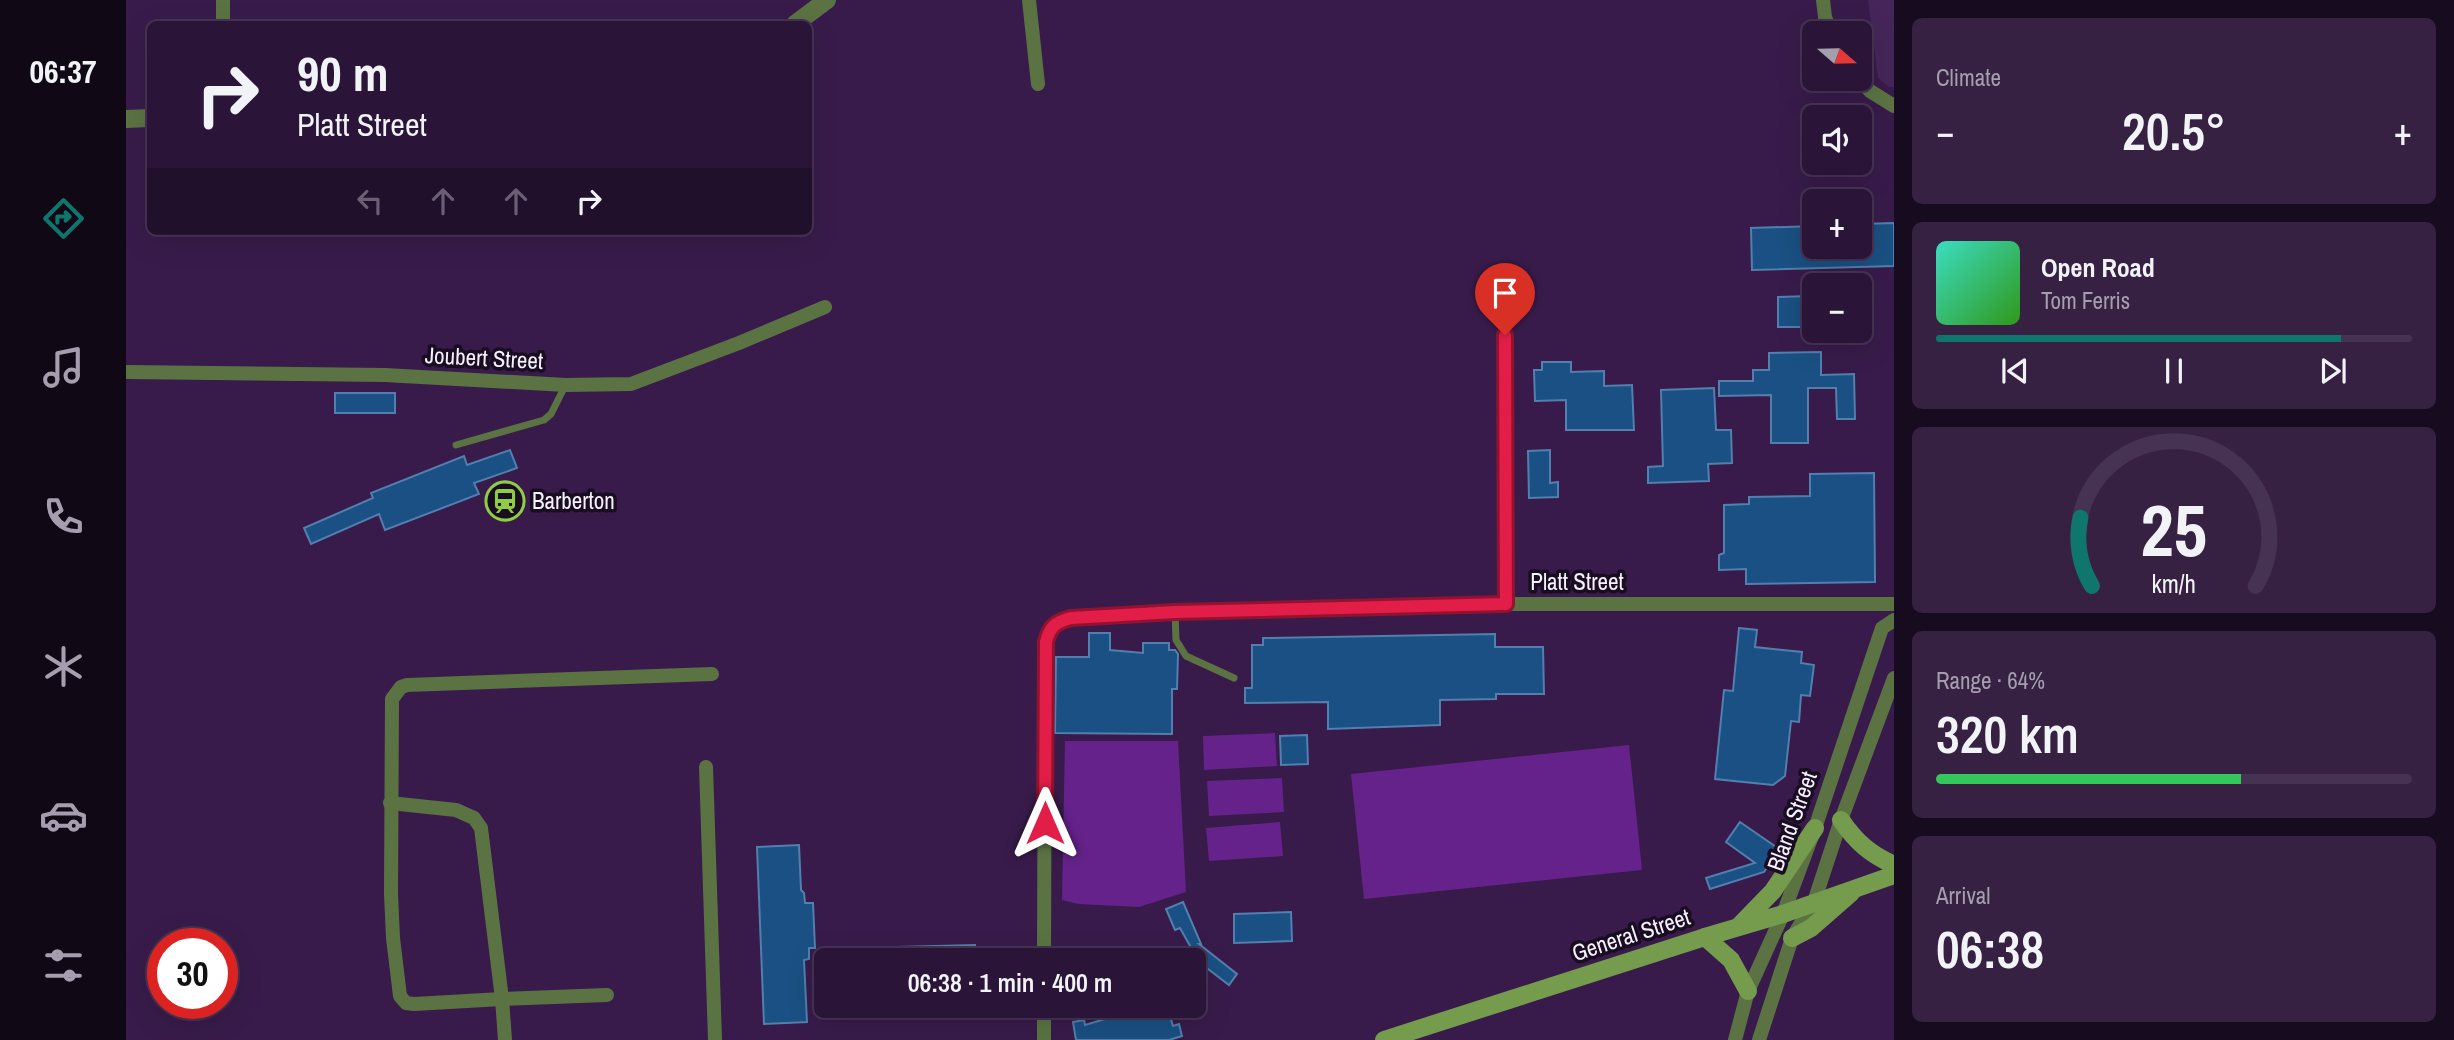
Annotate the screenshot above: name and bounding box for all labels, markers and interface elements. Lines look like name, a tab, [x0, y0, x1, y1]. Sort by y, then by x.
north arrow	[1802, 21, 1872, 91]
map controls	[1802, 21, 1872, 343]
text: 90 m	[297, 40, 389, 106]
icon: right	[182, 49, 273, 140]
text: 06:37	[29, 50, 97, 93]
text: Climate	[1936, 62, 2001, 93]
text: 20.5°	[2122, 96, 2226, 166]
text: Platt Street	[297, 103, 427, 146]
button: sound	[1802, 105, 1872, 175]
text: −	[1936, 106, 1954, 157]
text: +	[2394, 106, 2412, 157]
icon: left	[351, 182, 389, 220]
icon: ahead	[424, 182, 462, 220]
icon: ahead	[497, 182, 535, 220]
icon: right	[570, 182, 608, 220]
button: +	[1802, 189, 1872, 259]
icon: directions	[39, 194, 88, 243]
text: Open Road	[2041, 250, 2155, 285]
pin	[1475, 263, 1535, 335]
button: −	[1802, 273, 1872, 343]
icon: arrive	[1486, 274, 1524, 312]
text: Tom Ferris	[2041, 285, 2130, 316]
street label: Joubert Street	[424, 339, 544, 376]
icon: music	[39, 343, 88, 392]
icon: previous	[1996, 352, 2034, 390]
icon: pause	[2155, 352, 2193, 390]
icon: next	[2314, 352, 2352, 390]
station icon: Barberton	[484, 480, 526, 522]
text: 25	[2141, 481, 2207, 579]
place label: Barberton	[532, 485, 615, 516]
icon: phone	[39, 492, 88, 541]
street label: Platt Street	[1530, 566, 1624, 597]
text: km/h	[2152, 567, 2196, 601]
icon: climate	[39, 642, 88, 691]
text: Range · 64%	[1936, 665, 2045, 696]
text: 320 km	[1936, 699, 2079, 769]
street label: Bland Street	[1759, 767, 1824, 875]
position arrow	[1008, 786, 1082, 860]
icon: car	[39, 791, 88, 840]
text: Arrival	[1936, 880, 1991, 911]
street label: General Street	[1568, 901, 1694, 968]
text: 06:38	[1936, 914, 2044, 984]
speed limit sign: 30	[147, 928, 238, 1019]
icon: filters	[39, 941, 88, 990]
text: 06:38 · 1 min · 400 m	[908, 965, 1112, 1000]

